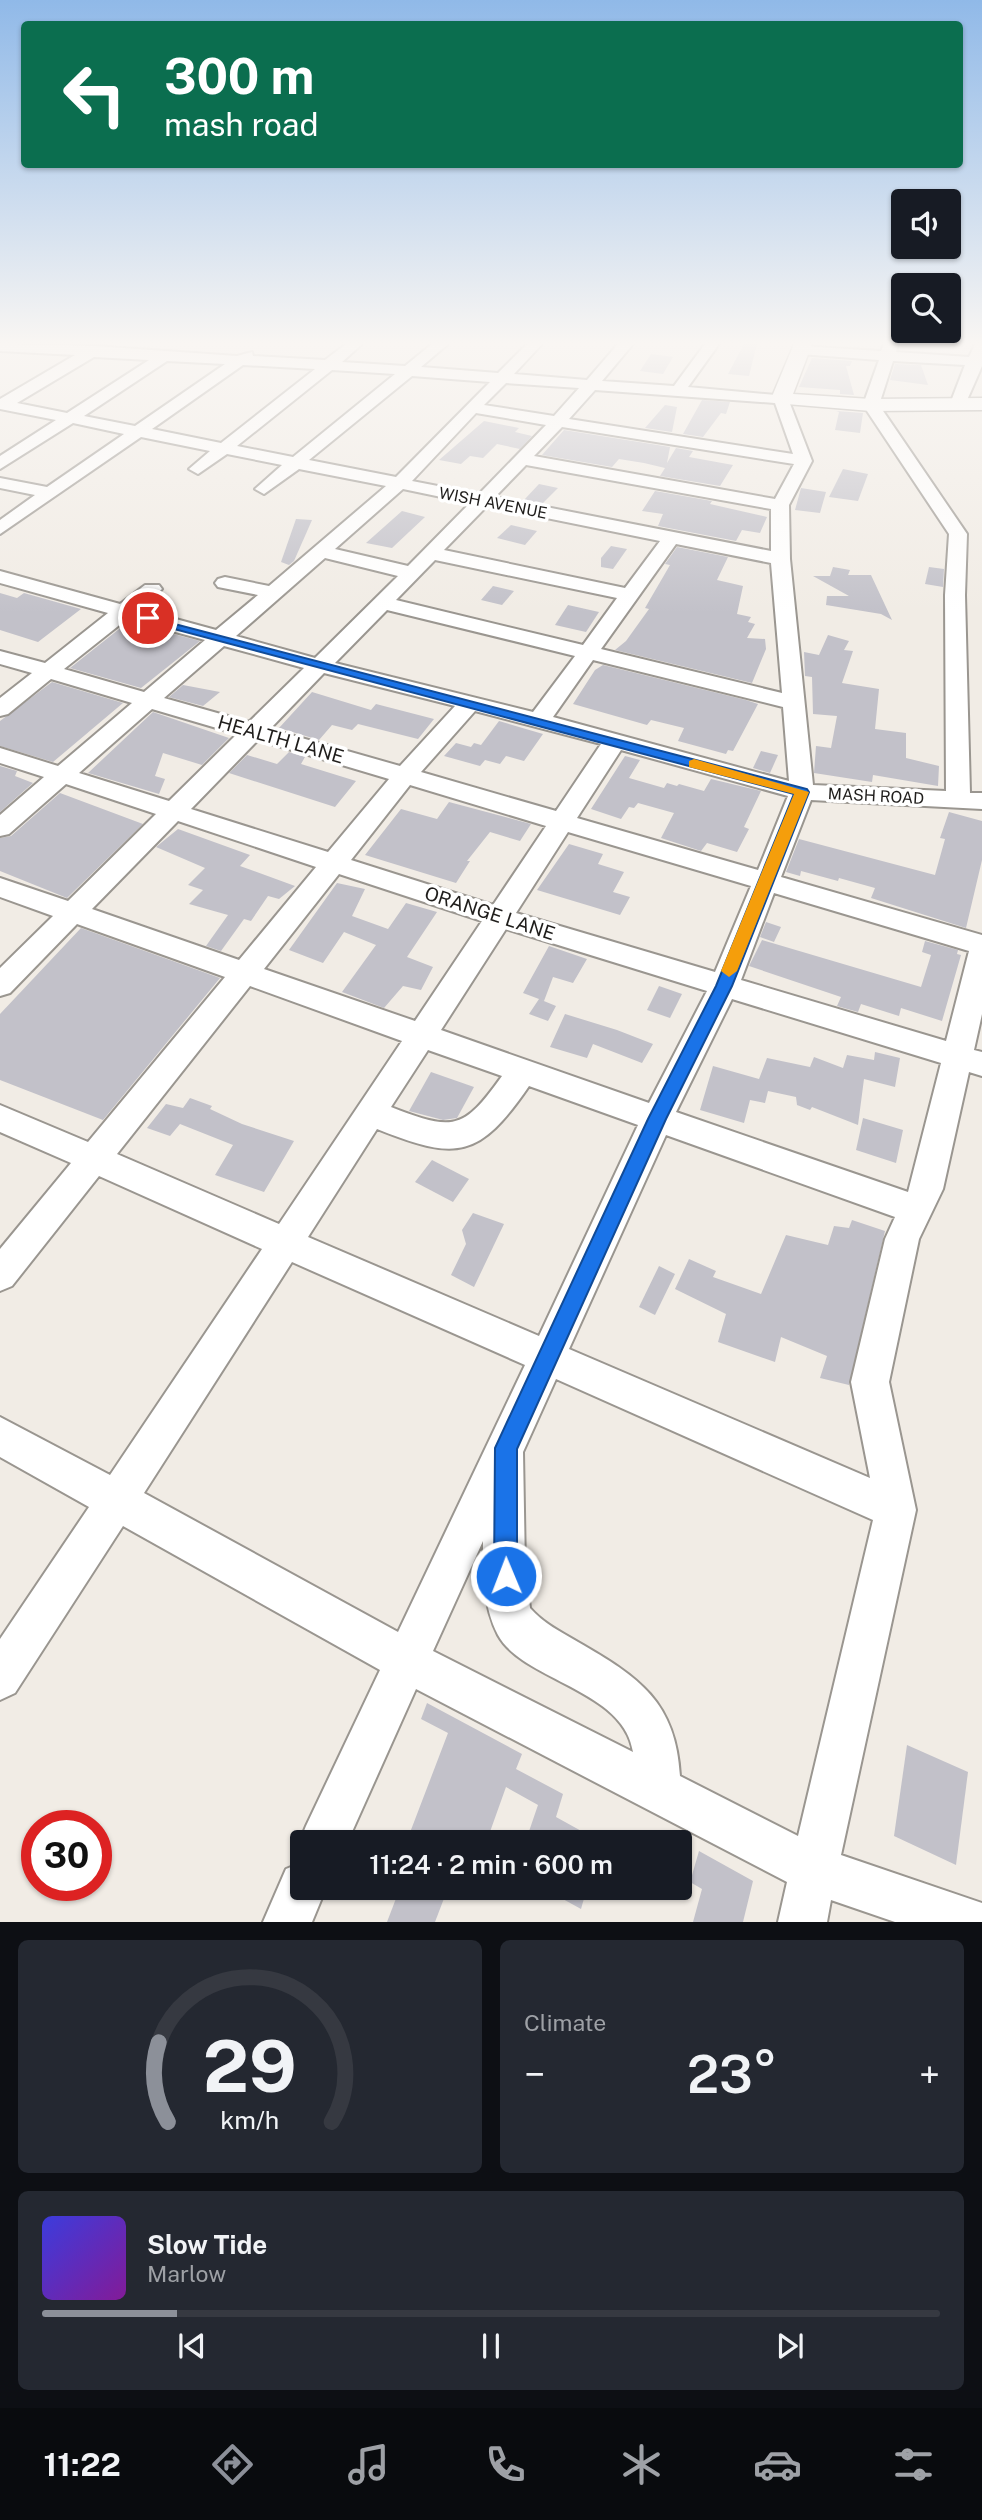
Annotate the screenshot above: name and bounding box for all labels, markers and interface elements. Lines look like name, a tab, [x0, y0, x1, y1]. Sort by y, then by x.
text: 300 m	[164, 47, 314, 105]
icon: left	[49, 49, 140, 140]
text: mash road	[164, 106, 319, 143]
map controls	[891, 189, 961, 343]
button: sound	[891, 189, 961, 259]
button: search	[891, 273, 961, 343]
street label: WISH AVENUE	[437, 483, 549, 523]
pin	[118, 588, 178, 648]
icon: arrive	[129, 599, 167, 637]
street label: HEALTH LANE	[215, 710, 347, 768]
street label: MASH ROAD	[827, 784, 925, 808]
street label: ORANGE LANE	[422, 882, 558, 944]
position arrow	[469, 1539, 543, 1613]
speed limit sign: 30	[21, 1810, 112, 1901]
text: 11:24 · 2 min · 600 m	[369, 1849, 613, 1880]
text: Climate	[524, 2009, 606, 2036]
text: 29	[203, 2024, 297, 2109]
text: 23°	[687, 2044, 777, 2105]
text: −	[524, 2052, 545, 2097]
text: +	[919, 2052, 940, 2097]
text: km/h	[221, 2105, 279, 2135]
text: Slow Tide	[147, 2229, 267, 2260]
text: Marlow	[147, 2260, 226, 2287]
icon: previous	[173, 2327, 211, 2365]
icon: pause	[472, 2327, 510, 2365]
icon: next	[771, 2327, 809, 2365]
icon: directions	[208, 2440, 257, 2489]
icon: music	[344, 2440, 393, 2489]
icon: phone	[481, 2440, 530, 2489]
icon: climate	[617, 2440, 666, 2489]
icon: car	[753, 2440, 802, 2489]
icon: filters	[889, 2440, 938, 2489]
text: 11:22	[44, 2446, 121, 2483]

